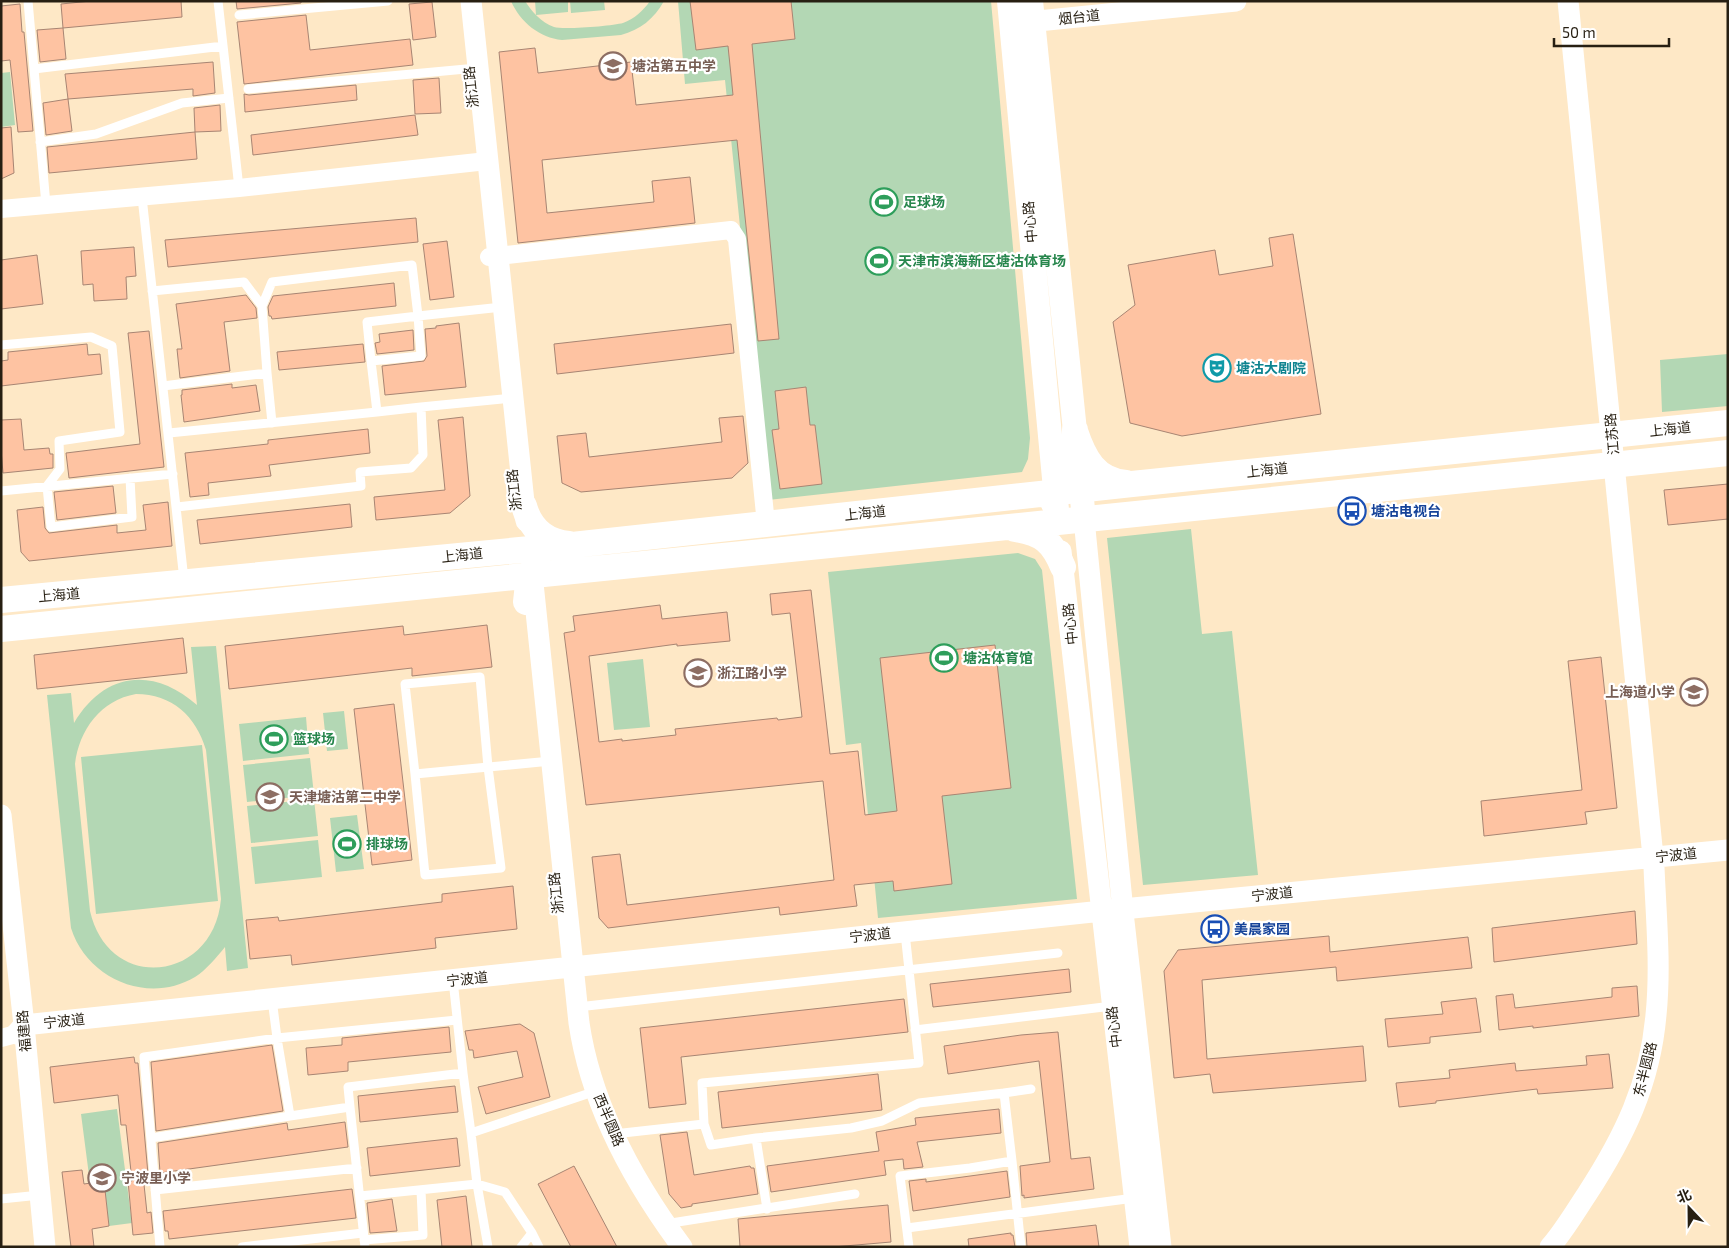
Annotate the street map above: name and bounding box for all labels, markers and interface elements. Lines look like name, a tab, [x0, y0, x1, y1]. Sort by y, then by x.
street label: 烟台道	[1057, 6, 1101, 27]
scale bar	[1554, 15, 1669, 47]
text: 50 m	[1562, 23, 1596, 41]
school or university icon: 塘沽第五中学	[598, 51, 628, 81]
place label: 塘沽第五中学	[632, 57, 716, 74]
street label: 浙江路	[460, 65, 481, 109]
sports icon: 足球场	[869, 187, 899, 217]
place label: 足球场	[903, 193, 945, 210]
street label: 中心路	[1019, 200, 1040, 244]
sports icon: 天津市滨海新区塘沽体育场	[864, 246, 894, 276]
place label: 天津市滨海新区塘沽体育场	[898, 252, 1066, 269]
theatre icon: 塘沽大剧院	[1202, 353, 1232, 383]
place label: 塘沽大剧院	[1236, 359, 1306, 376]
street label: 江苏路	[1601, 412, 1622, 456]
street label: 上海道	[1648, 418, 1692, 439]
street label: 上海道	[1245, 459, 1289, 480]
street label: 浙江路	[503, 468, 524, 512]
bus stop icon: 塘沽电视台	[1337, 496, 1367, 526]
street label: 上海道	[843, 502, 887, 523]
place label: 塘沽电视台	[1371, 502, 1441, 519]
street label: 上海道	[440, 544, 484, 565]
street label: 上海道	[37, 584, 81, 605]
street label: 中心路	[1059, 602, 1080, 646]
sports icon: 塘沽体育馆	[929, 643, 959, 673]
place label: 塘沽体育馆	[963, 649, 1033, 666]
school or university icon: 浙江路小学	[683, 658, 713, 688]
place label: 浙江路小学	[717, 664, 787, 681]
school or university icon: 上海道小学	[1679, 677, 1709, 707]
place label: 上海道小学	[1605, 683, 1675, 700]
sports icon: 篮球场	[259, 724, 289, 754]
place label: 篮球场	[293, 730, 335, 747]
school or university icon: 天津塘沽第二中学	[255, 782, 285, 812]
place label: 天津塘沽第二中学	[289, 788, 401, 805]
sports icon: 排球场	[332, 829, 362, 859]
place label: 排球场	[366, 835, 408, 852]
street label: 宁波道	[1654, 844, 1698, 865]
street label: 浙江路	[545, 871, 566, 915]
street label: 宁波道	[1250, 883, 1294, 904]
bus stop icon: 美晨家园	[1200, 914, 1230, 944]
place label: 美晨家园	[1234, 920, 1290, 937]
street label: 宁波道	[848, 924, 892, 945]
street label: 宁波道	[445, 968, 489, 989]
street label: 中心路	[1103, 1005, 1124, 1049]
street label: 福建路	[13, 1009, 34, 1053]
street label: 宁波道	[42, 1010, 86, 1031]
street label: 东半圆路	[1629, 1040, 1660, 1098]
street label: 西半圆路	[591, 1091, 628, 1149]
school or university icon: 宁波里小学	[87, 1163, 117, 1193]
place label: 宁波里小学	[121, 1169, 191, 1186]
north arrow	[1664, 1183, 1714, 1233]
text: 北	[1674, 1185, 1694, 1206]

